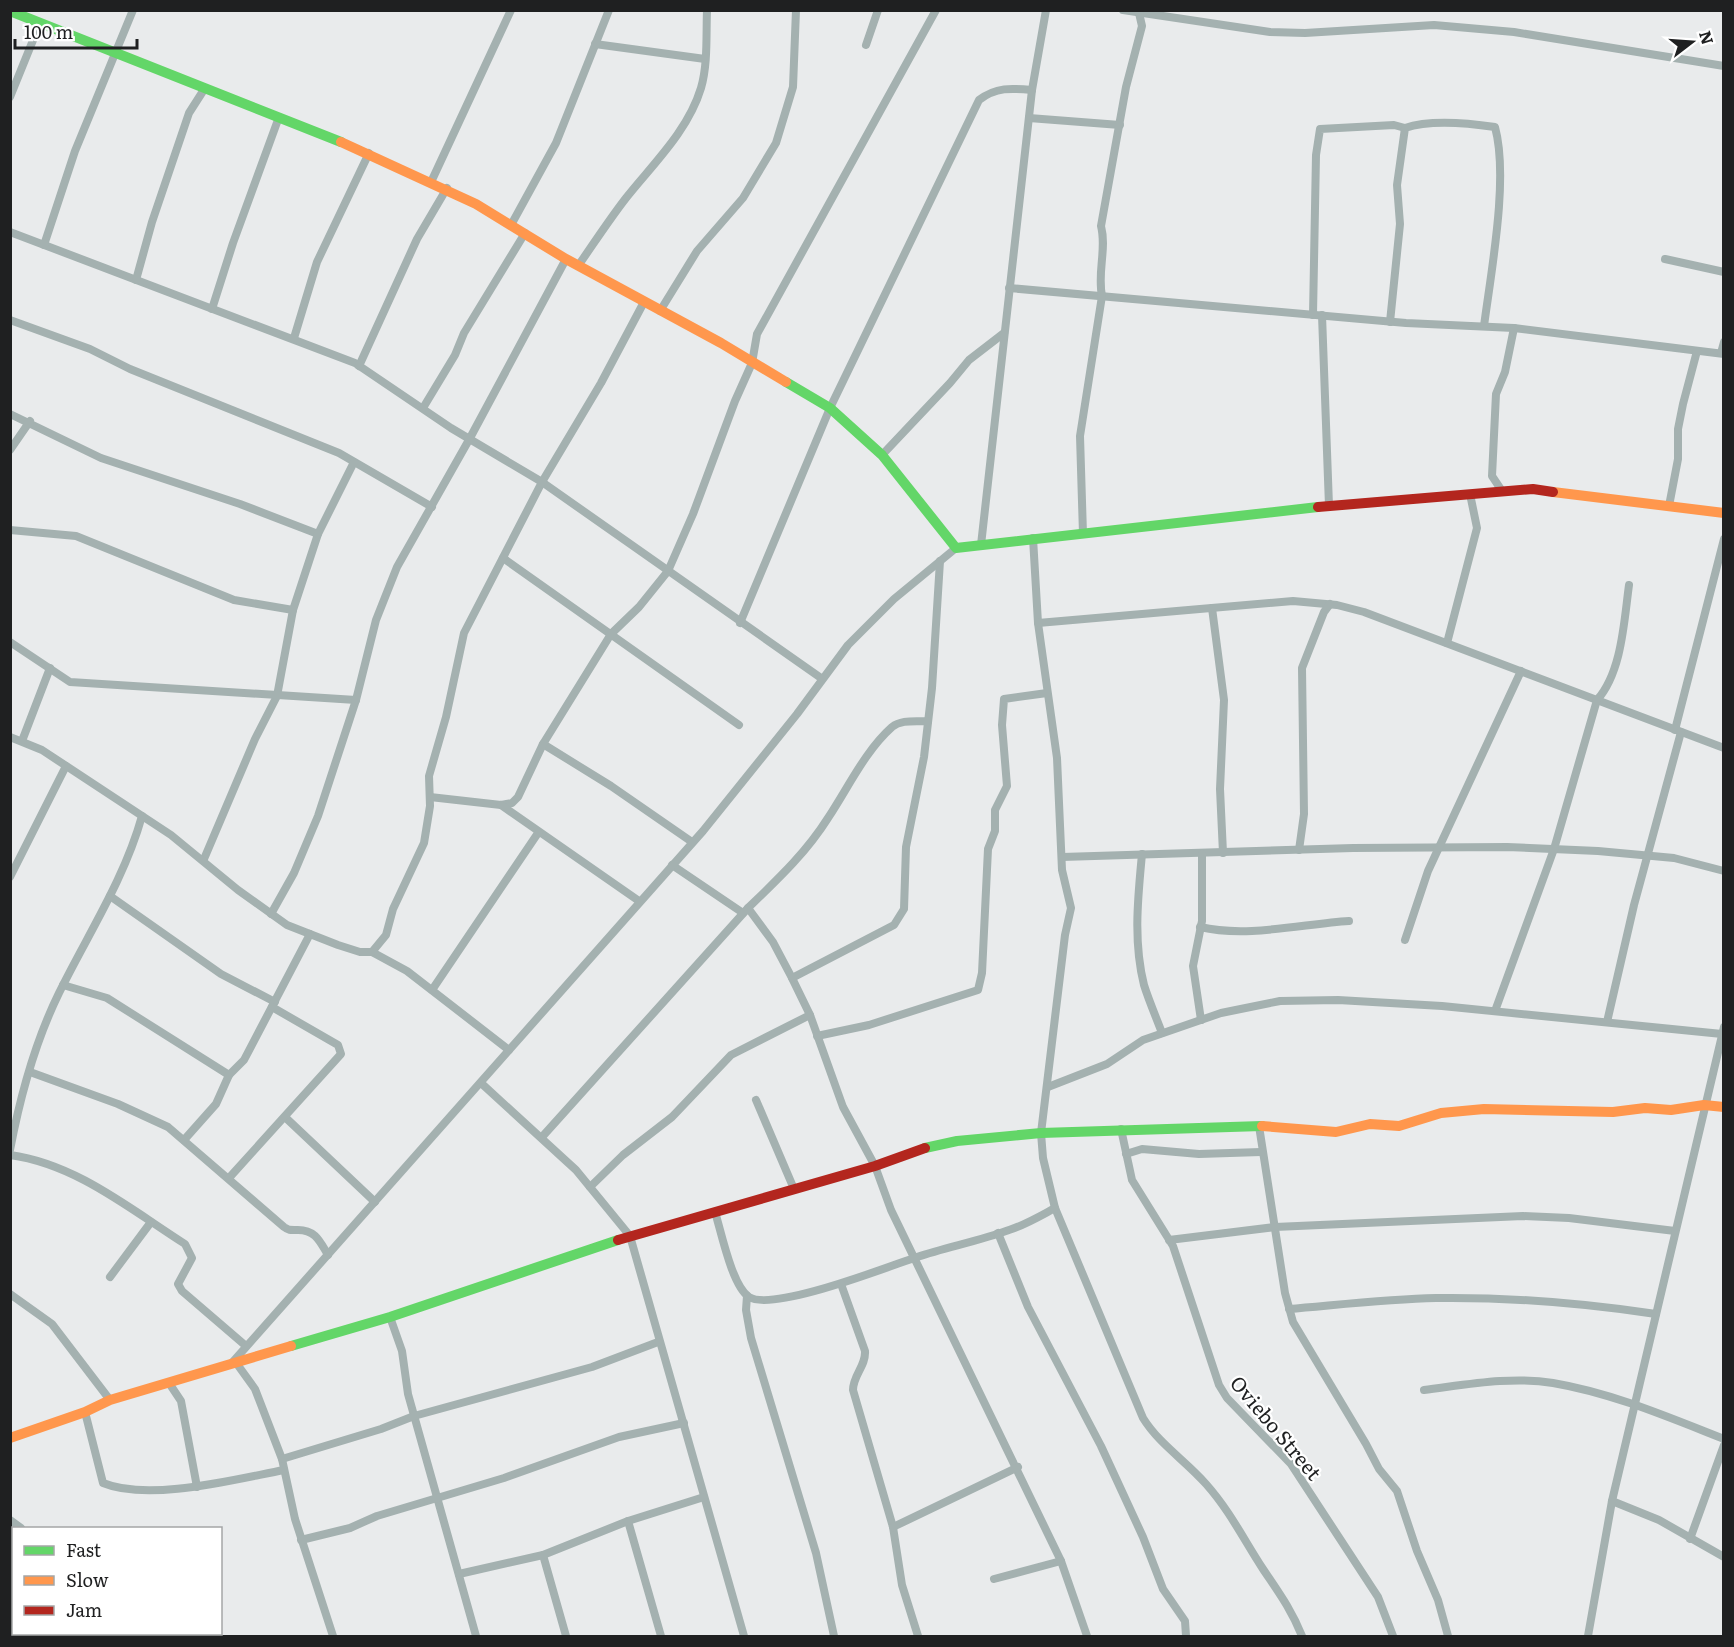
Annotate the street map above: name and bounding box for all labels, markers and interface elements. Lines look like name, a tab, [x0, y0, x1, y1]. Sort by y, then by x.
scale bar	[15, 12, 136, 50]
north arrow	[1662, 12, 1722, 72]
text: 100 m	[24, 18, 73, 45]
text: N	[1694, 27, 1721, 47]
street label: Oviebo Street	[1224, 1368, 1330, 1486]
legend	[12, 1527, 222, 1635]
text: Fast	[66, 1536, 102, 1563]
text: Slow	[66, 1566, 109, 1593]
text: Jam	[66, 1596, 102, 1623]

